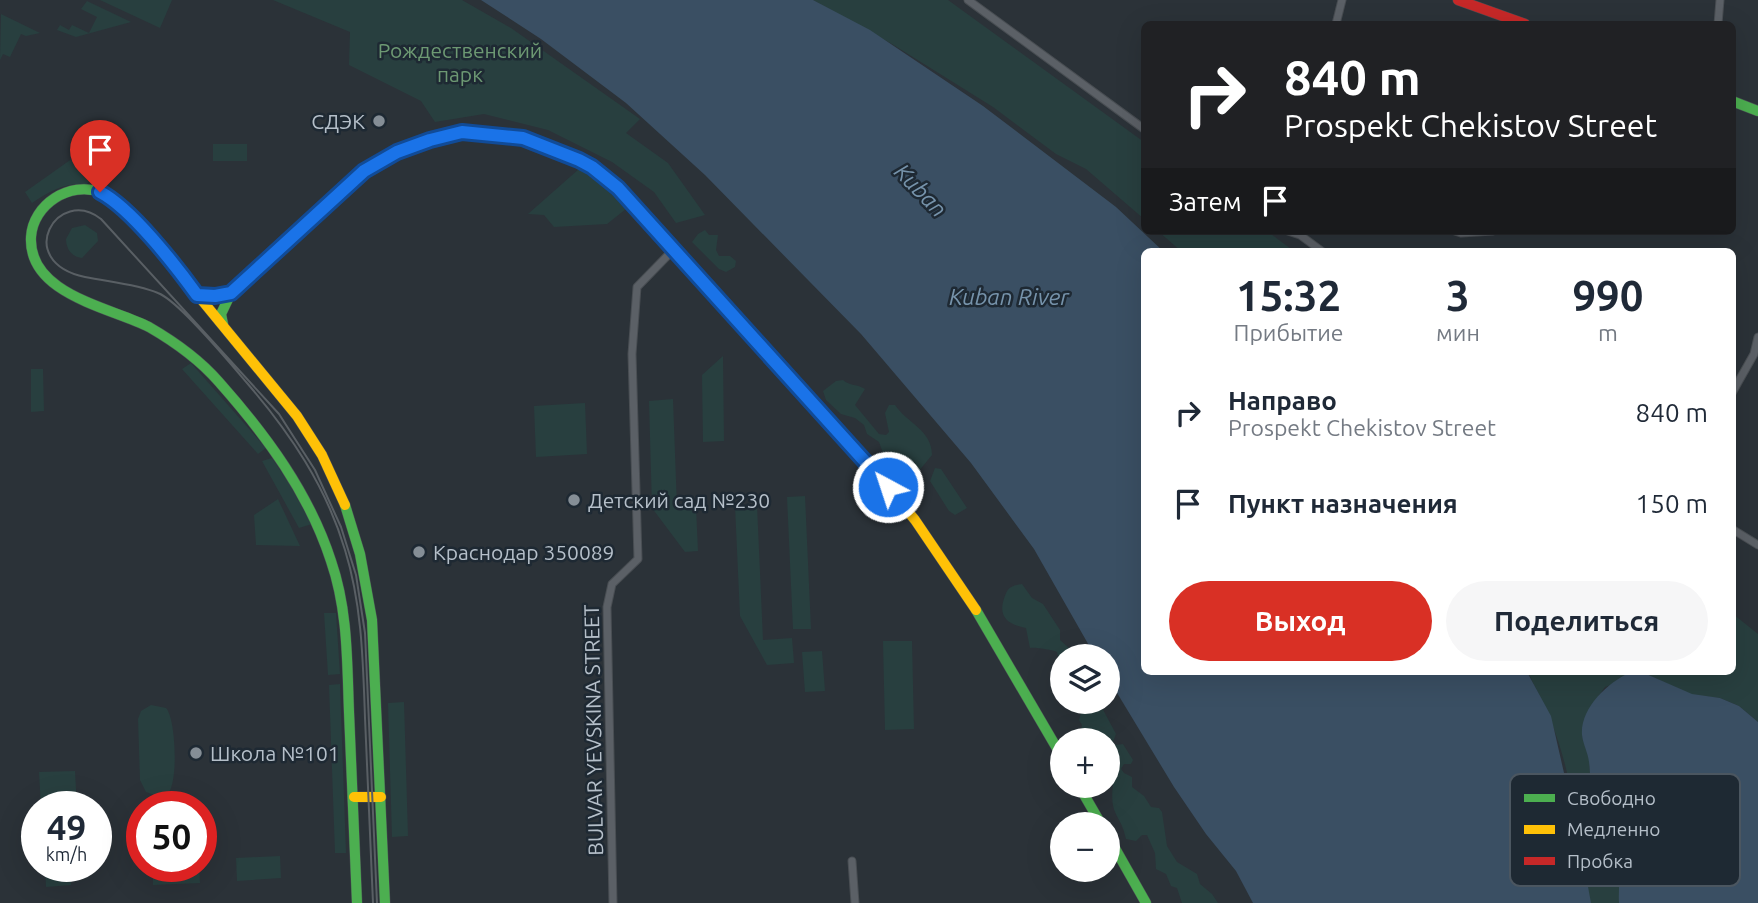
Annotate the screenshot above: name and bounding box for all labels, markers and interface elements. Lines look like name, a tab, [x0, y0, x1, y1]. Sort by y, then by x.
park label: Рождественский парк	[378, 38, 542, 86]
icon: right	[1169, 49, 1260, 140]
text: 840 m	[1284, 49, 1421, 104]
text: Prospekt Chekistov Street	[1284, 107, 1657, 143]
place label: СДЭК	[311, 109, 365, 133]
marker: СДЭК	[371, 113, 387, 129]
pin	[70, 120, 130, 192]
icon: arrive	[81, 131, 119, 169]
water label: Kuban	[890, 158, 952, 222]
icon: arrive	[1256, 182, 1294, 220]
text: Затем	[1169, 187, 1242, 216]
text: 15:32	[1236, 272, 1341, 319]
text: 3	[1446, 272, 1470, 319]
text: 990	[1572, 272, 1643, 319]
water label: Kuban River	[949, 284, 1070, 309]
text: Прибытие	[1234, 320, 1344, 345]
text: мин	[1436, 320, 1480, 345]
text: m	[1598, 320, 1618, 345]
text: Направо	[1228, 386, 1337, 415]
icon: right	[1169, 394, 1207, 432]
text: 840 m	[1636, 398, 1708, 427]
text: Prospekt Chekistov Street	[1228, 415, 1496, 440]
position arrow	[851, 450, 925, 524]
icon: arrive	[1169, 485, 1207, 523]
place label: Детский сад №230	[588, 488, 770, 512]
text: Пункт назначения	[1228, 489, 1458, 518]
text: 150 m	[1636, 489, 1708, 518]
marker: Детский сад №230	[566, 492, 582, 508]
place label: Краснодар 350089	[433, 540, 614, 564]
marker: Краснодар 350089	[411, 544, 427, 560]
button: Выход	[1169, 581, 1432, 661]
button: Поделиться	[1446, 581, 1708, 661]
street label: BULVAR YEVSKINA STREET	[579, 604, 607, 856]
map controls	[1050, 644, 1120, 882]
button: layers	[1050, 644, 1120, 714]
button: +	[1050, 728, 1120, 798]
place label: Школа №101	[210, 741, 340, 765]
marker: Школа №101	[188, 745, 204, 761]
legend	[1510, 774, 1740, 886]
text: Свободно	[1567, 787, 1656, 809]
speed limit sign: 50	[126, 791, 217, 882]
text: 49	[47, 807, 86, 847]
button: −	[1050, 812, 1120, 882]
text: Медленно	[1567, 818, 1660, 840]
text: km/h	[46, 844, 87, 864]
text: Пробка	[1567, 850, 1633, 872]

